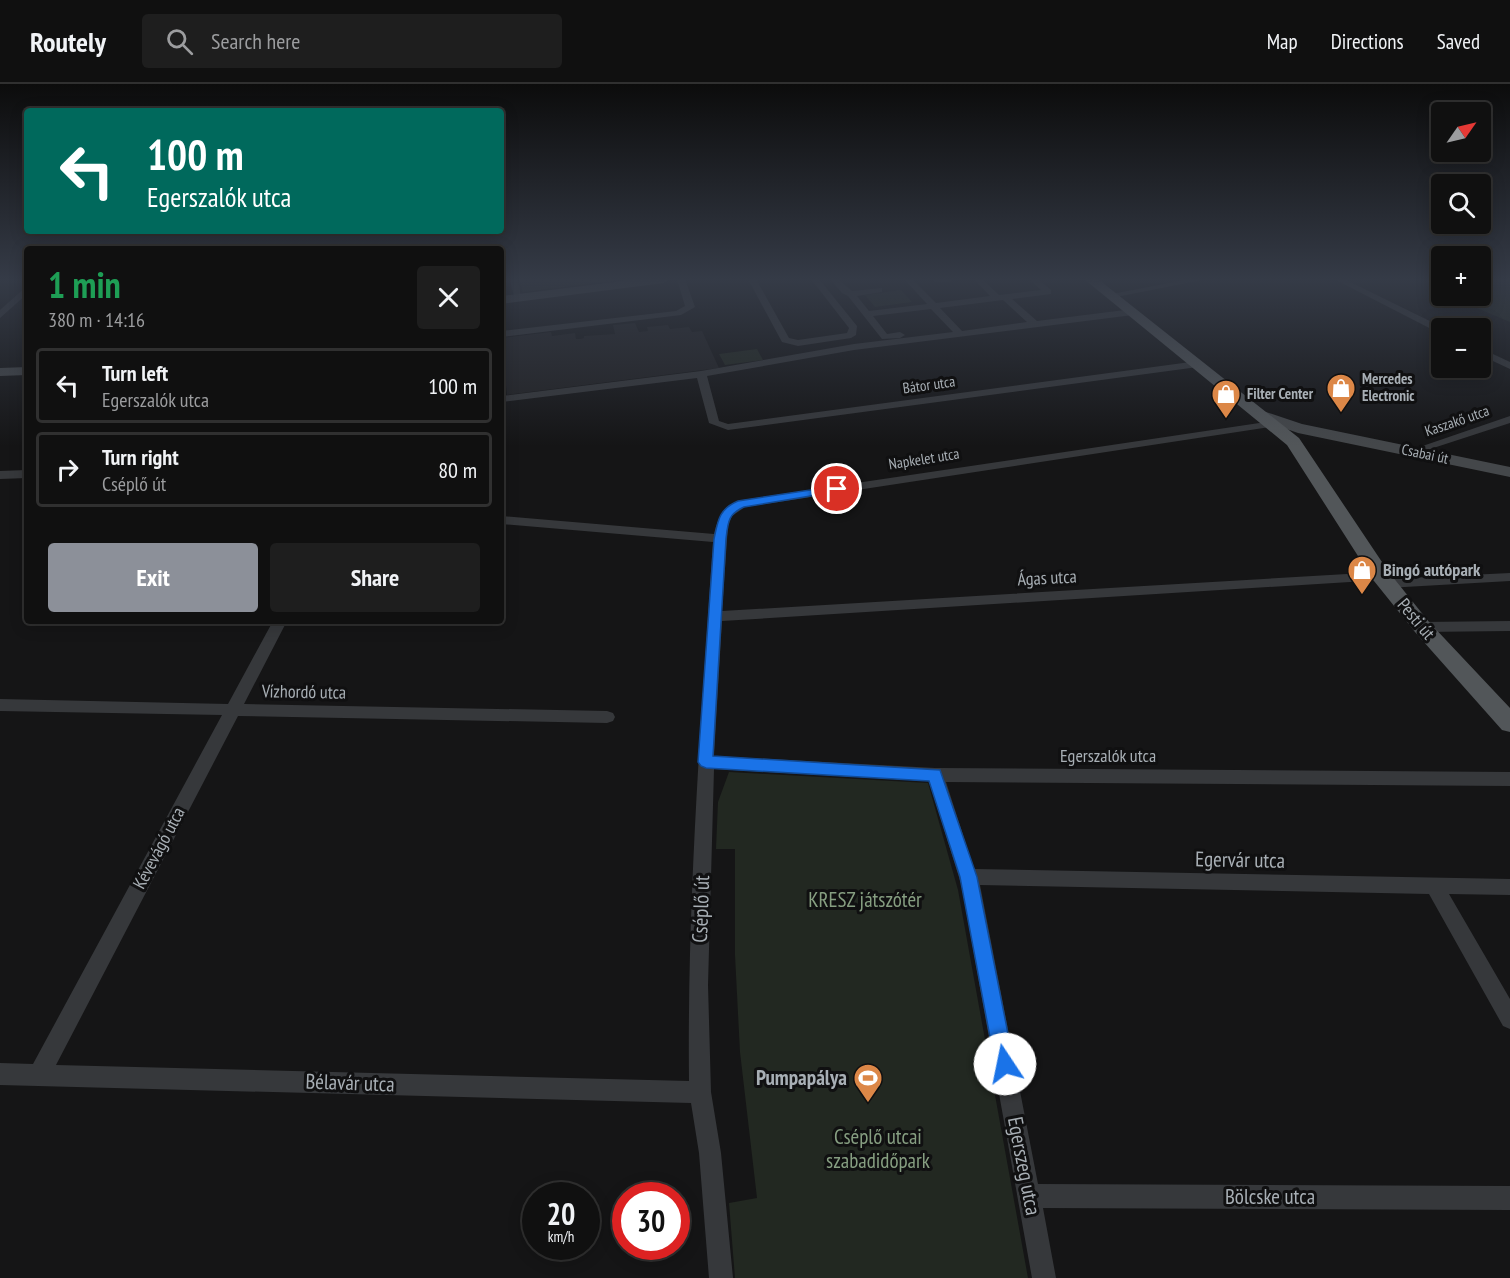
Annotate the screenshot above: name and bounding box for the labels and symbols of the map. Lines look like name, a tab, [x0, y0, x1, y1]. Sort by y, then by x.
north arrow	[1431, 102, 1491, 162]
place label: Mercedes Electronic	[1362, 369, 1415, 405]
street label: Bátor utca	[902, 371, 956, 398]
shop icon: Mercedes Electronic	[1325, 372, 1357, 414]
shop icon: Filter Center	[1210, 378, 1242, 420]
place label: Filter Center	[1247, 384, 1314, 403]
street label: Kaszakő utca	[1422, 401, 1491, 440]
street label: Csabai út	[1400, 439, 1450, 468]
street label: Napkelet utca	[887, 444, 961, 473]
pin	[811, 463, 862, 514]
shop icon: Bingó autópark	[1346, 554, 1378, 596]
place label: Bingó autópark	[1383, 558, 1481, 581]
street label: Ágas utca	[1017, 564, 1077, 591]
street label: Pesti út	[1393, 593, 1440, 644]
street label: Vízhordó utca	[261, 679, 346, 704]
street label: Egerszalók utca	[1060, 744, 1156, 767]
street label: Kévevágó utca	[127, 803, 190, 893]
street label: Egervár utca	[1195, 845, 1285, 874]
street label: Cséplő út	[686, 875, 715, 943]
park label: KRESZ játszótér	[808, 886, 922, 913]
position arrow	[973, 1032, 1037, 1096]
sports icon: Pumpapálya	[852, 1062, 884, 1104]
place label: Pumpapálya	[756, 1064, 847, 1091]
street label: Bélavár utca	[305, 1067, 395, 1098]
street label: Egerszeg utca	[1002, 1114, 1047, 1217]
park label: Cséplő utcai szabadidőpark	[826, 1123, 930, 1174]
speed limit sign: 30	[612, 1182, 690, 1260]
street label: Bölcske utca	[1225, 1183, 1315, 1210]

